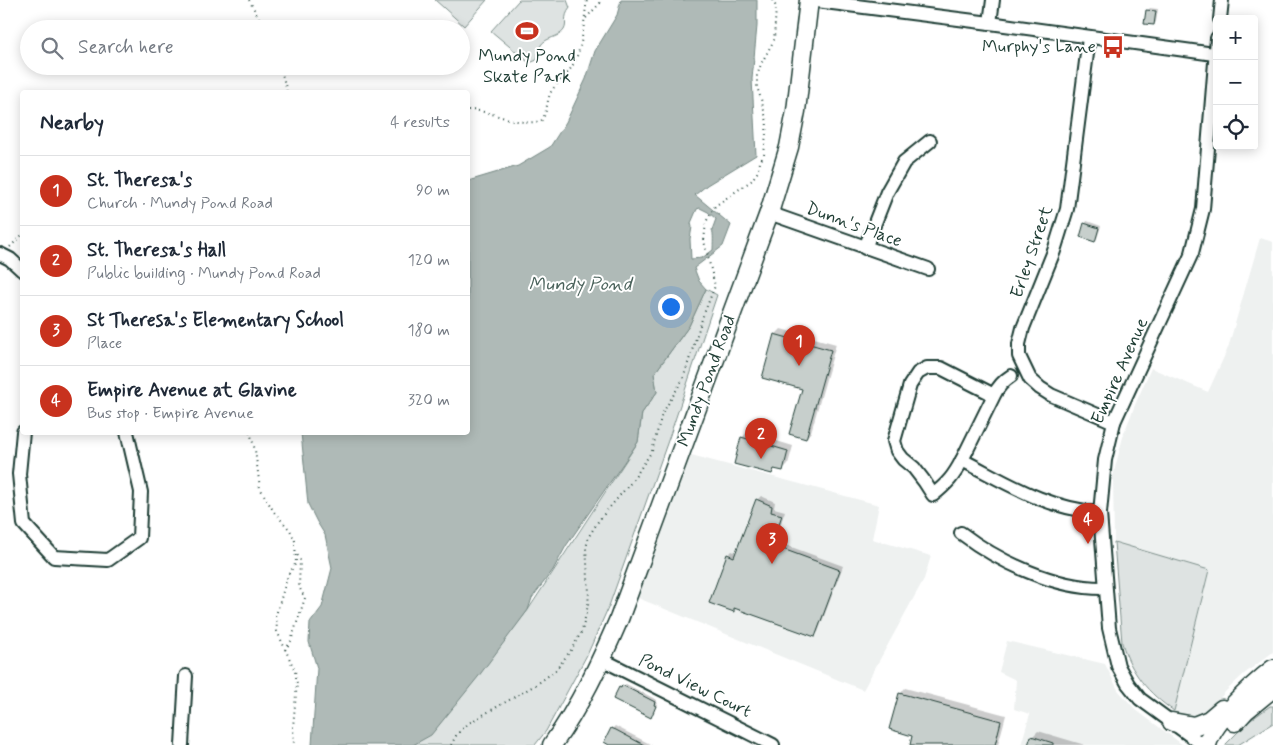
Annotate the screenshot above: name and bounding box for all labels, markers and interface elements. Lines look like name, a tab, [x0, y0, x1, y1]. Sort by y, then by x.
map controls	[1213, 15, 1258, 150]
button: +	[1213, 15, 1258, 60]
sports icon: Mundy Pond Skate Park	[514, 18, 540, 44]
search box	[20, 20, 470, 75]
icon: search	[38, 34, 66, 62]
bus stop icon: Murphy's Lane	[1100, 34, 1126, 60]
text: Search here	[78, 35, 174, 60]
place label: Murphy's Lane	[982, 35, 1096, 59]
place label: Mundy Pond Skate Park	[478, 44, 576, 89]
button: −	[1213, 60, 1258, 105]
button: locate	[1213, 105, 1258, 150]
text: Nearby	[40, 109, 104, 137]
text: 4 results	[390, 112, 450, 133]
text: St. Theresa's	[87, 168, 192, 193]
text: 1	[52, 180, 60, 201]
text: 90 m	[416, 180, 450, 201]
text: Church · Mundy Pond Road	[87, 193, 273, 214]
street label: Dunn's Place	[803, 197, 905, 253]
street label: Erley Street	[1005, 202, 1059, 301]
text: St. Theresa's Hall	[87, 238, 226, 263]
text: 2	[52, 250, 60, 271]
text: 120 m	[408, 250, 450, 271]
text: Public building · Mundy Pond Road	[87, 263, 321, 284]
water label: Mundy Pond	[529, 272, 634, 297]
your location	[658, 294, 684, 320]
text: St Theresa's Elementary School	[87, 308, 344, 333]
street label: Mundy Pond Road	[672, 312, 742, 450]
street label: Empire Avenue	[1086, 314, 1154, 428]
text: 3	[52, 320, 60, 341]
text: 180 m	[407, 320, 450, 341]
pin: 1	[783, 325, 815, 366]
text: Place	[87, 333, 122, 354]
text: Empire Avenue at Glavine	[87, 378, 297, 403]
text: 4	[51, 390, 61, 411]
text: 320 m	[408, 390, 450, 411]
text: Bus stop · Empire Avenue	[87, 403, 254, 424]
pin: 2	[745, 418, 777, 459]
pin: 4	[1072, 503, 1104, 544]
pin: 3	[756, 523, 788, 564]
street label: Pond View Court	[635, 648, 756, 724]

